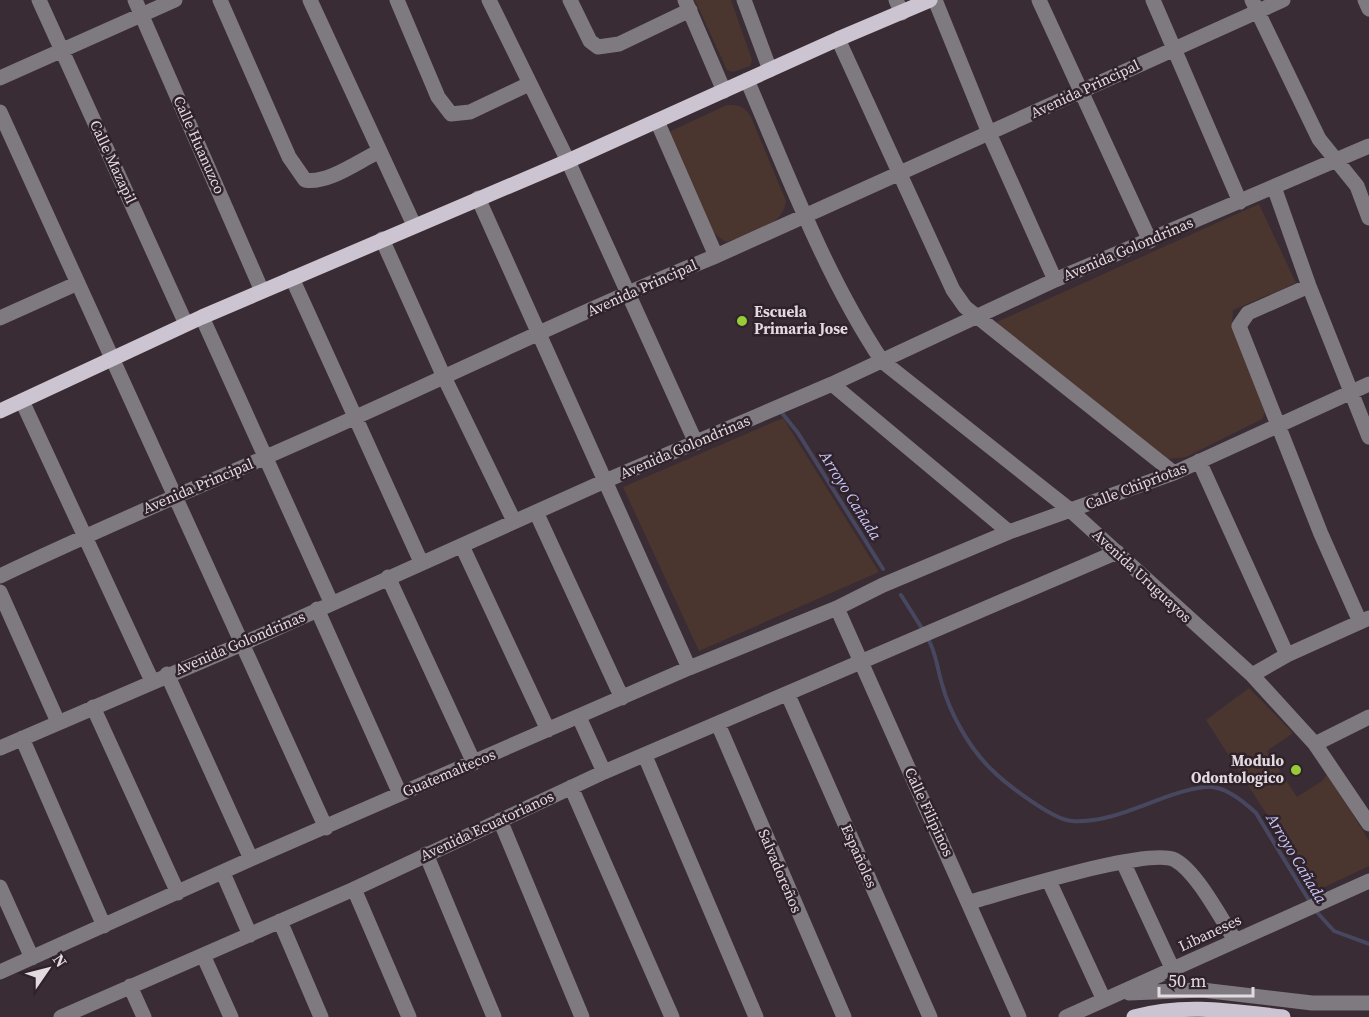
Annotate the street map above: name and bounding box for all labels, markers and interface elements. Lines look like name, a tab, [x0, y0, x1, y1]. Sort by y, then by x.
street label: Avenida Principal	[1027, 54, 1143, 123]
street label: Calle Huanuzco	[168, 92, 230, 197]
street label: Calle Mazapil	[85, 117, 142, 207]
street label: Avenida Golondrinas	[1059, 212, 1196, 285]
street label: Avenida Principal	[584, 254, 700, 321]
place label: Escuela Primaria Jose	[754, 301, 848, 339]
marker: Escuela Primaria Jose	[735, 314, 749, 328]
street label: Avenida Golondrinas	[616, 410, 753, 483]
water label: Arroyo Cañada	[814, 445, 888, 544]
street label: Avenida Principal	[139, 453, 257, 518]
street label: Calle Chipriotas	[1082, 457, 1189, 514]
street label: Avenida Uruguayos	[1088, 524, 1197, 627]
street label: Avenida Golondrinas	[171, 606, 308, 679]
street label: Guatemaltecos	[399, 743, 499, 802]
place label: Modulo Odontologico	[1191, 750, 1285, 788]
marker: Modulo Odontologico	[1289, 763, 1303, 777]
street label: Calle Filipinos	[900, 764, 959, 860]
street label: Avenida Ecuatorianos	[417, 785, 557, 866]
water label: Arroyo Cañada	[1261, 808, 1333, 908]
street label: Españoles	[836, 821, 883, 891]
street label: Salvadoreños	[753, 826, 808, 916]
street label: Libaneses	[1175, 909, 1245, 956]
north arrow	[18, 939, 78, 999]
text: N	[48, 949, 73, 972]
scale bar	[1159, 960, 1254, 998]
text: 50 m	[1168, 968, 1206, 993]

